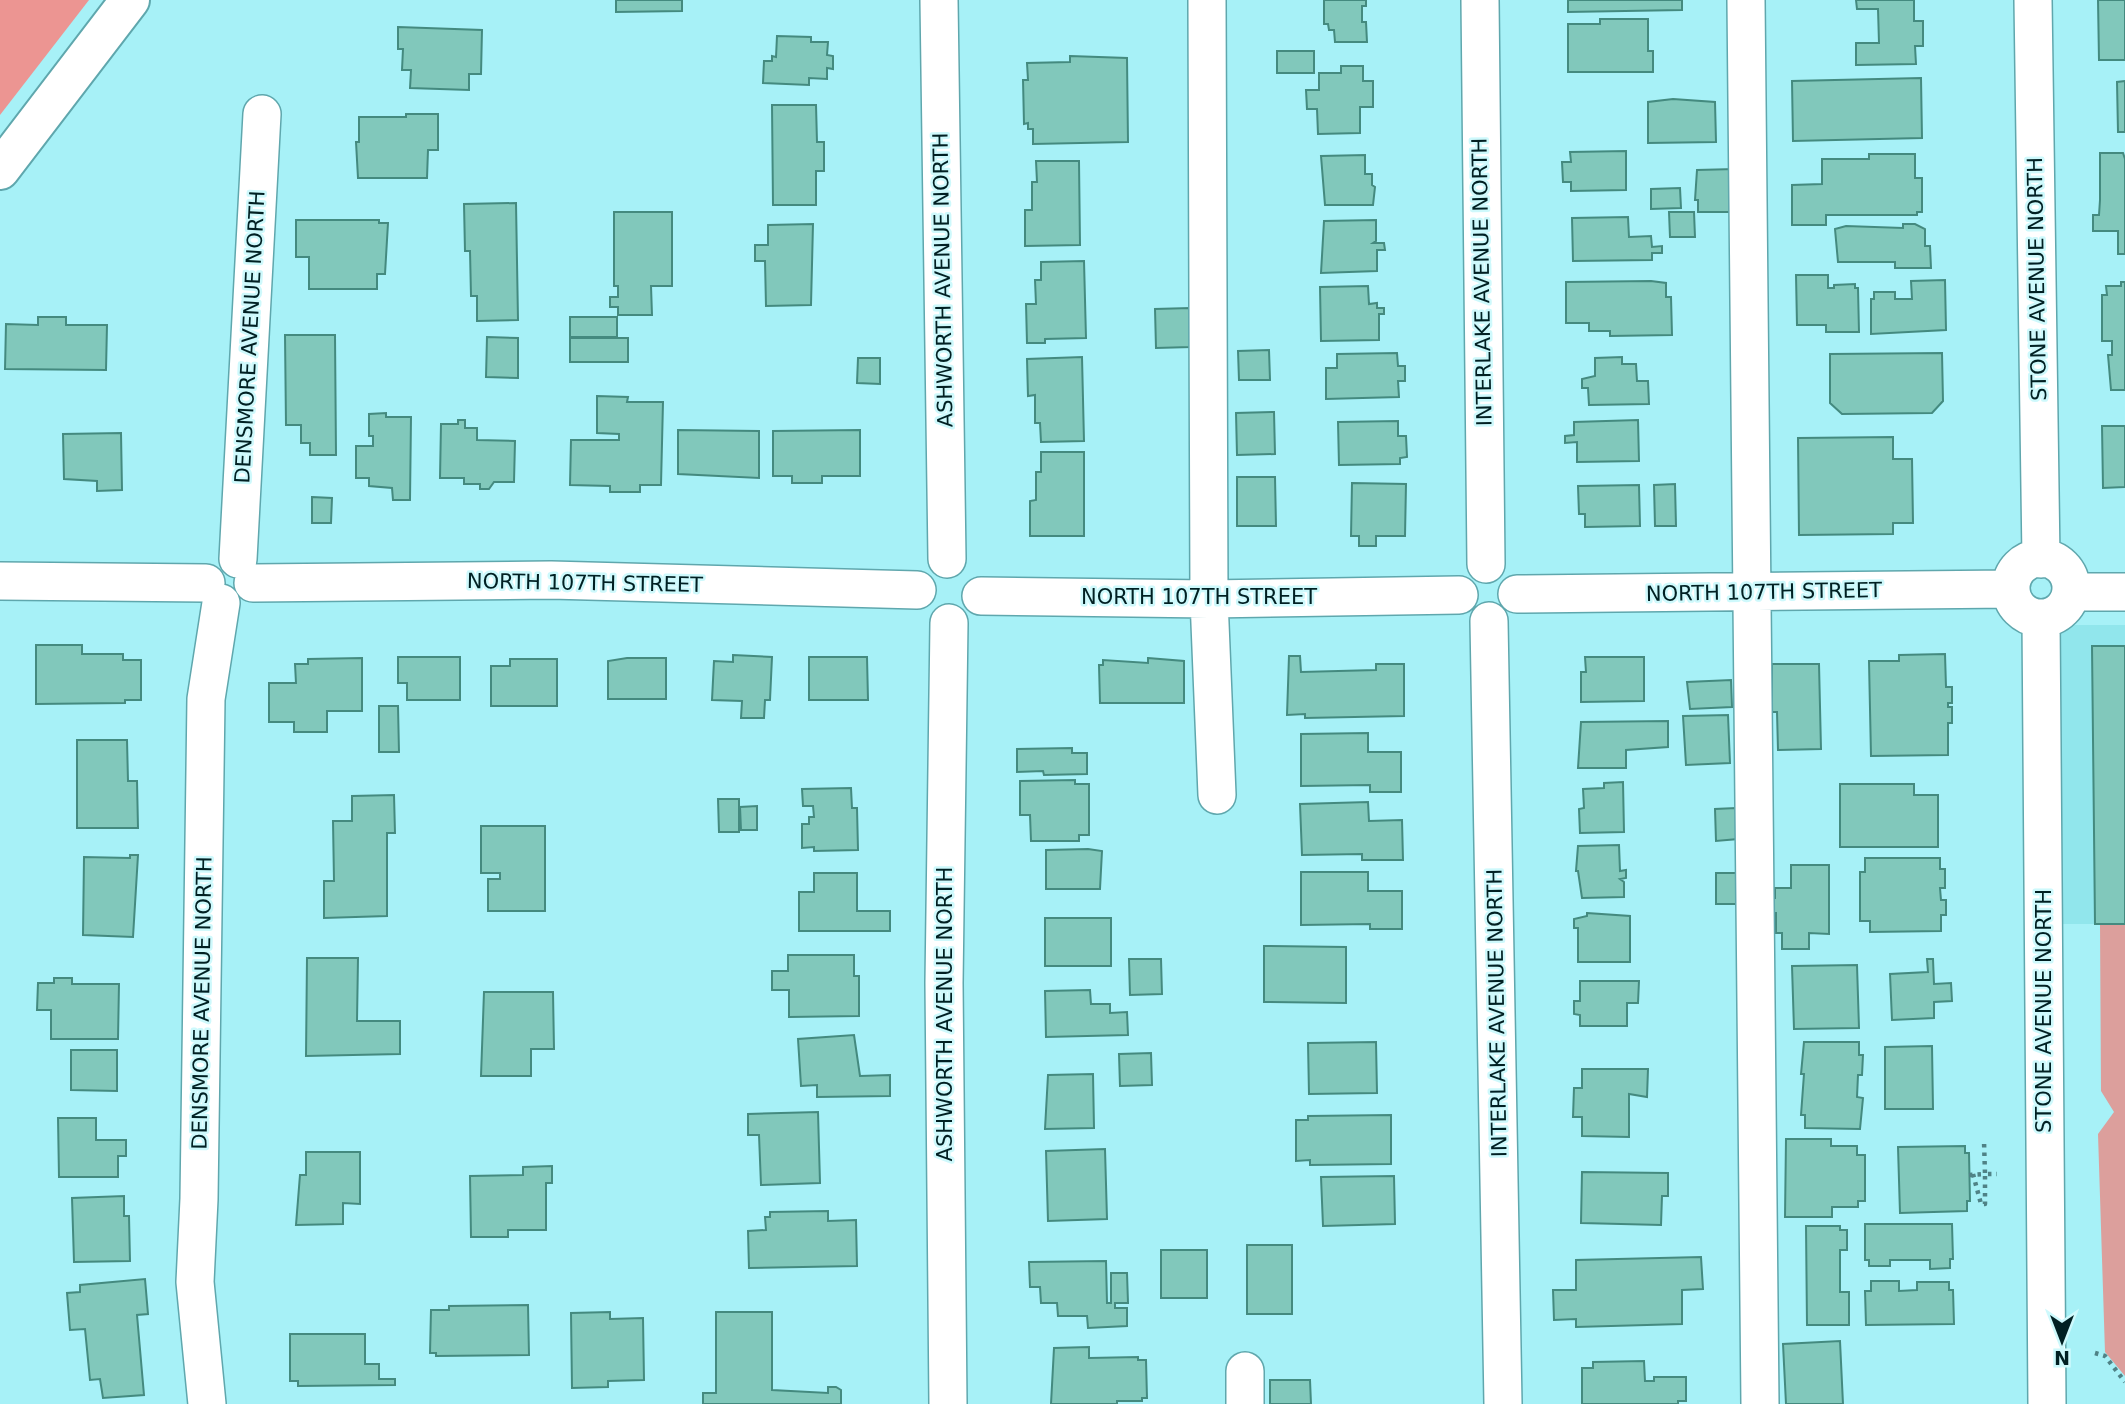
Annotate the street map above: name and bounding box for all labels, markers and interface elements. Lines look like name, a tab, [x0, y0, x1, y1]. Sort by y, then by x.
street label: ASHWORTH AVENUE NORTH	[928, 132, 958, 428]
street label: INTERLAKE AVENUE NORTH	[1467, 138, 1497, 426]
street label: STONE AVENUE NORTH	[2023, 157, 2051, 401]
street label: DENSMORE AVENUE NORTH	[230, 190, 270, 484]
street label: NORTH 107TH STREET	[467, 569, 703, 597]
street label: NORTH 107TH STREET	[1646, 578, 1882, 606]
street label: NORTH 107TH STREET	[1081, 585, 1317, 609]
street label: DENSMORE AVENUE NORTH	[187, 856, 217, 1150]
street label: ASHWORTH AVENUE NORTH	[933, 867, 957, 1161]
street label: INTERLAKE AVENUE NORTH	[1482, 869, 1512, 1157]
street label: STONE AVENUE NORTH	[2032, 889, 2056, 1133]
north arrow	[2027, 1306, 2097, 1376]
text: N	[2054, 1347, 2070, 1369]

